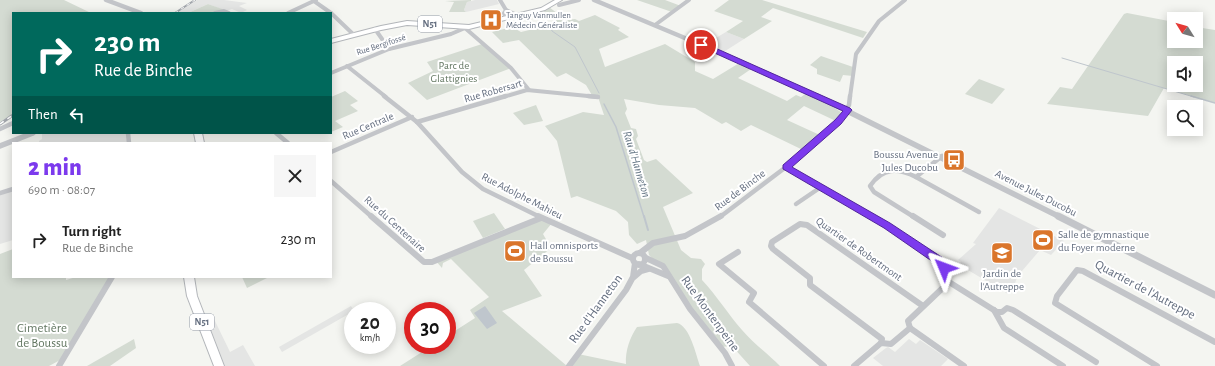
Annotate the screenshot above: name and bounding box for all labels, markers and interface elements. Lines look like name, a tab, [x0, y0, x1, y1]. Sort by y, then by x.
hospital icon: Tanguy Vanmullen Médecin Généraliste	[478, 7, 504, 33]
place label: Tanguy Vanmullen Médecin Généraliste	[506, 11, 577, 30]
north arrow	[1167, 12, 1203, 48]
map controls	[1167, 12, 1203, 136]
road number: N51	[418, 16, 442, 32]
icon: right	[28, 28, 80, 80]
pin	[684, 28, 718, 62]
text: 230 m	[94, 29, 161, 57]
street label: Rue Bergifossé	[355, 33, 407, 57]
icon: arrive	[690, 34, 712, 56]
button: sound	[1167, 56, 1203, 92]
park label: Parc de Glattignies	[431, 60, 477, 84]
text: Rue de Binche	[94, 62, 193, 80]
street label: Rue Robersart	[463, 77, 524, 105]
button: search	[1167, 100, 1203, 136]
icon: left	[66, 104, 88, 126]
text: Then	[28, 107, 58, 122]
street label: Rue Centrale	[341, 110, 395, 142]
water label: Rau d'Hanneton	[621, 129, 653, 199]
bus stop icon: Boussu Avenue Jules Ducobu	[941, 147, 967, 173]
place label: Boussu Avenue Jules Ducobu	[874, 149, 938, 173]
button: close	[274, 155, 316, 197]
text: 2 min	[28, 156, 82, 180]
street label: Rue de Binche	[713, 167, 767, 213]
street label: Avenue Jules Ducobu	[993, 168, 1079, 219]
street label: Rue Adolphe Mahieu	[480, 171, 565, 221]
text: 690 m · 08:07	[28, 184, 95, 197]
street label: Rue du Centenaire	[362, 194, 428, 254]
street label: Quartier de Robertmont	[814, 215, 905, 283]
text: Turn right	[62, 224, 121, 239]
sports icon: Salle de gymnastique du Foyer moderne	[1030, 227, 1056, 253]
icon: right	[28, 229, 50, 251]
place label: Salle de gymnastique du Foyer moderne	[1058, 229, 1149, 253]
text: 230 m	[281, 232, 316, 247]
sports icon: Hall omnisports de Boussu	[502, 238, 528, 264]
place label: Hall omnisports de Boussu	[530, 240, 598, 264]
school or university icon: Jardin de l'Autreppe	[989, 240, 1015, 266]
text: Rue de Binche	[62, 242, 133, 255]
position arrow	[923, 247, 965, 289]
street label: Quartier de l'Autreppe	[1093, 258, 1197, 322]
place label: Jardin de l'Autreppe	[980, 268, 1024, 292]
street label: Rue d'Hanneton	[567, 272, 625, 346]
street label: Rue Montenpeine	[678, 274, 742, 354]
speed limit sign: 30	[404, 302, 456, 354]
text: 20	[360, 313, 380, 333]
road number: N51	[190, 314, 214, 330]
park label: Cimetière de Boussu	[17, 322, 68, 350]
text: km/h	[360, 333, 380, 343]

